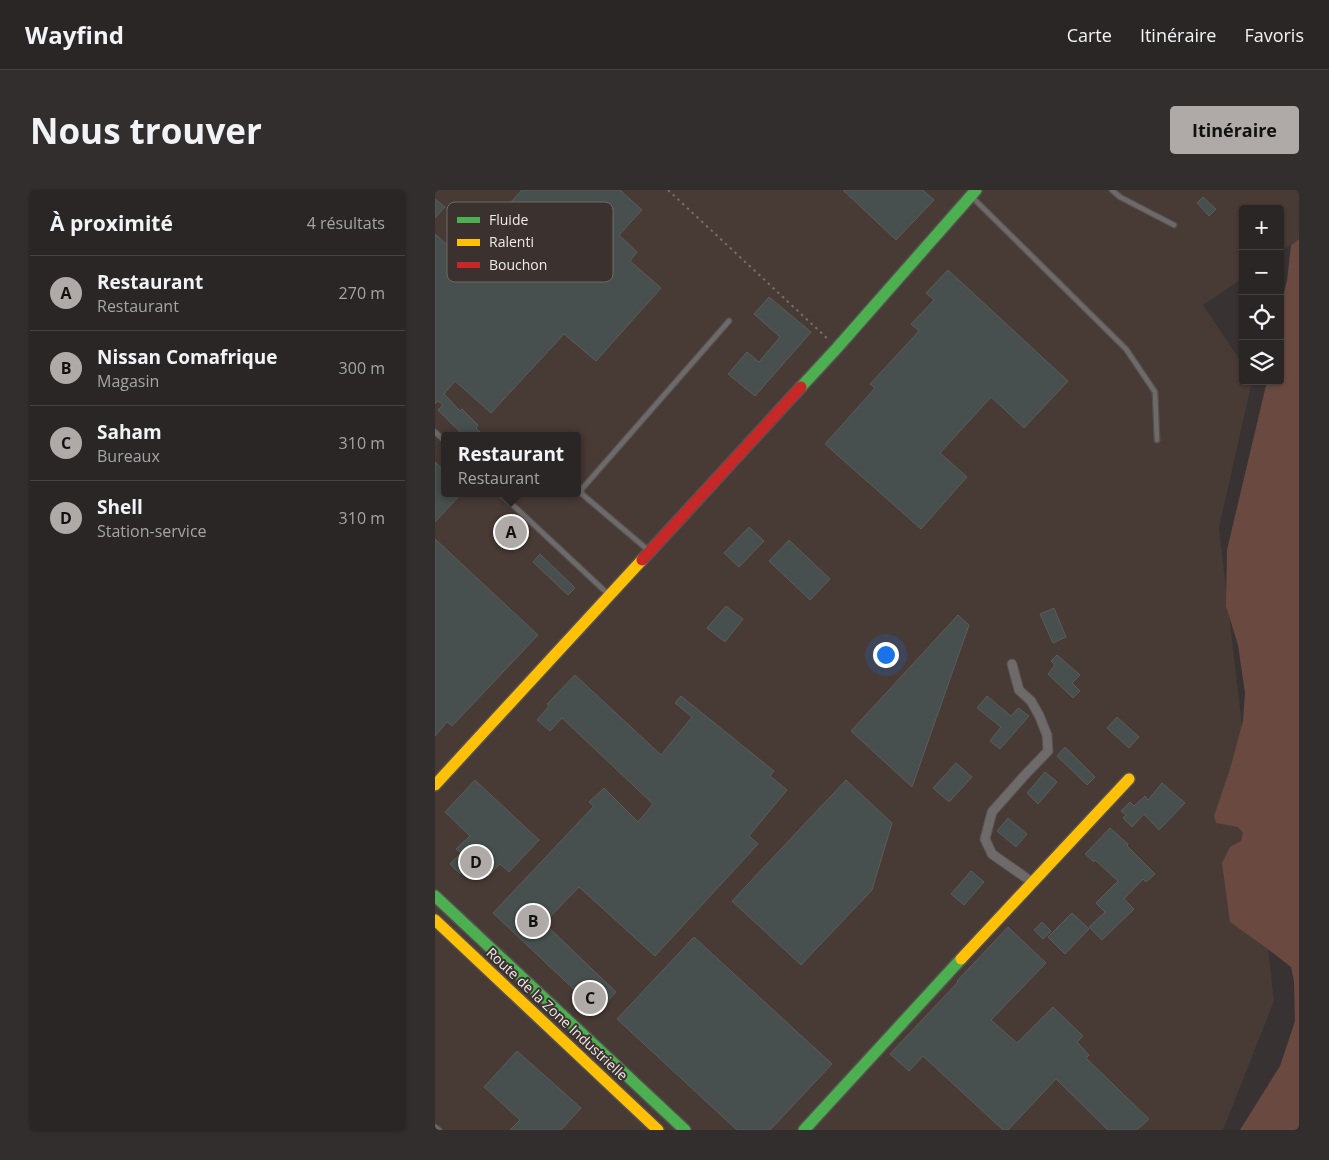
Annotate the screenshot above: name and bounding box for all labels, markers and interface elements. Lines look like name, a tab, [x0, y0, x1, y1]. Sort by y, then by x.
text: Wayfind	[25, 18, 124, 51]
text: Carte	[1067, 23, 1112, 47]
text: Itinéraire	[1140, 23, 1216, 47]
text: Favoris	[1244, 23, 1304, 47]
button: Itinéraire	[1170, 106, 1299, 154]
text: Nous trouver	[30, 107, 262, 154]
legend	[447, 202, 613, 282]
map controls	[1239, 205, 1284, 385]
button: +	[1239, 205, 1284, 250]
text: À proximité	[50, 209, 173, 237]
text: Fluide	[489, 210, 528, 229]
text: 4 résultats	[307, 212, 385, 234]
text: Ralenti	[489, 232, 534, 251]
button: −	[1239, 250, 1284, 295]
text: Bouchon	[489, 255, 547, 274]
text: Restaurant	[97, 269, 203, 295]
text: A	[60, 282, 72, 304]
text: 270 m	[339, 282, 385, 304]
text: Restaurant	[97, 295, 179, 317]
button: locate	[1239, 295, 1284, 340]
button: layers	[1239, 340, 1284, 385]
text: Nissan Comafrique	[97, 344, 278, 370]
text: B	[61, 357, 71, 379]
text: 300 m	[339, 357, 385, 379]
text: Magasin	[97, 370, 159, 392]
text: Saham	[97, 419, 162, 445]
text: C	[61, 432, 71, 454]
text: 310 m	[339, 432, 385, 454]
popup	[441, 432, 581, 497]
text: Restaurant	[458, 441, 564, 467]
text: Bureaux	[97, 445, 160, 467]
text: Restaurant	[458, 467, 540, 489]
text: Shell	[97, 494, 143, 520]
text: D	[60, 507, 72, 529]
text: 310 m	[339, 507, 385, 529]
pin: A	[495, 513, 527, 551]
text: Station-service	[97, 520, 207, 542]
your location	[873, 642, 899, 668]
pin: D	[460, 843, 492, 881]
pin: B	[517, 902, 549, 940]
street label: Route de la Zone Industrielle	[482, 943, 632, 1084]
pin: C	[574, 979, 606, 1017]

